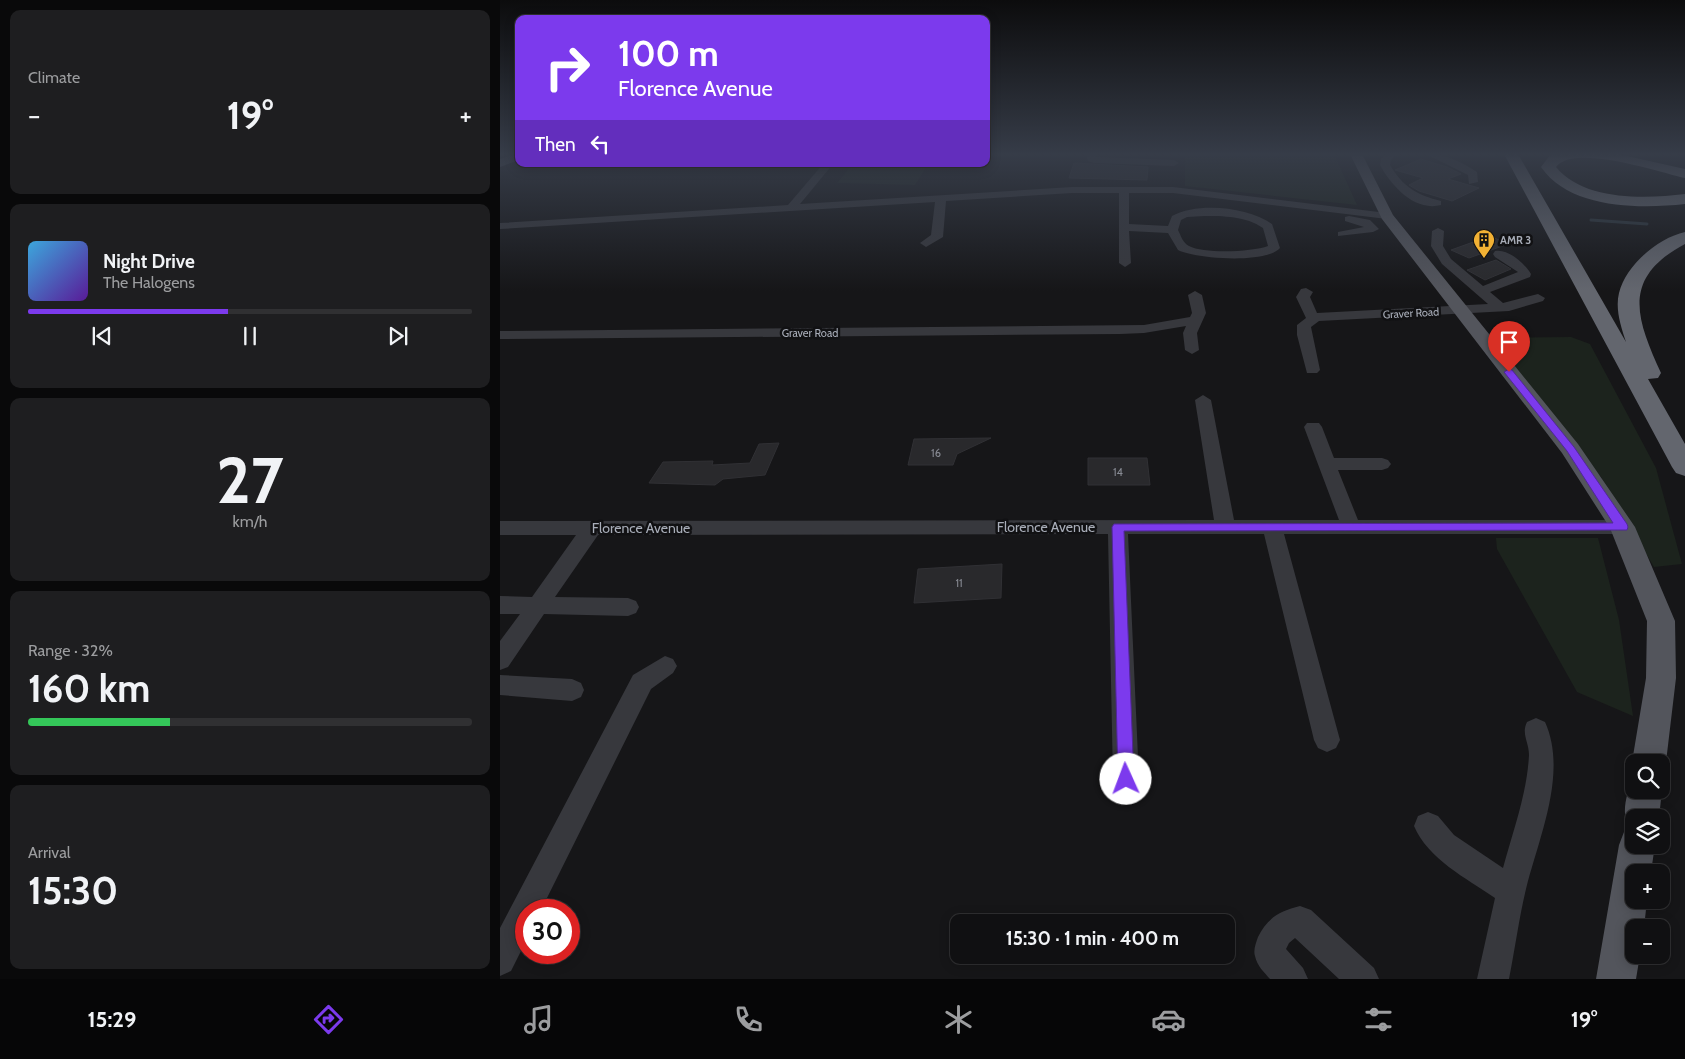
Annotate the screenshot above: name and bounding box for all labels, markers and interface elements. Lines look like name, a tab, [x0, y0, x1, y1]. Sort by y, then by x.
text: 100 m	[618, 32, 719, 75]
icon: right	[535, 35, 600, 100]
text: Climate	[28, 68, 80, 87]
text: Florence Avenue	[618, 75, 773, 102]
text: 19°	[227, 92, 273, 139]
text: −	[28, 98, 40, 132]
text: +	[460, 98, 472, 132]
icon: left	[586, 130, 614, 158]
text: Then	[535, 133, 576, 156]
building icon: AMR 3	[1472, 228, 1496, 259]
place label: AMR 3	[1500, 233, 1531, 247]
text: Night Drive	[103, 250, 195, 273]
text: The Halogens	[103, 273, 195, 292]
street label: Graver Road	[1382, 305, 1440, 321]
pin	[1488, 321, 1530, 372]
icon: previous	[88, 322, 116, 350]
icon: pause	[236, 322, 264, 350]
icon: next	[384, 322, 412, 350]
street label: Graver Road	[782, 326, 838, 340]
icon: arrive	[1495, 328, 1523, 356]
text: 27	[216, 440, 284, 519]
house number: 16	[931, 446, 941, 460]
house number: 14	[1113, 465, 1124, 479]
text: km/h	[232, 512, 268, 531]
street label: Florence Avenue	[997, 518, 1095, 536]
street label: Florence Avenue	[592, 519, 690, 537]
house number: 11	[955, 576, 963, 590]
text: Range · 32%	[28, 641, 113, 660]
text: 160 km	[28, 665, 150, 712]
position arrow	[1099, 752, 1151, 804]
map controls	[1625, 754, 1670, 964]
button: search	[1625, 754, 1670, 799]
button: layers	[1625, 809, 1670, 854]
text: Arrival	[28, 843, 71, 862]
button: +	[1625, 864, 1670, 909]
text: 15:30	[28, 867, 118, 914]
speed limit sign: 30	[515, 899, 580, 964]
button: −	[1625, 919, 1670, 964]
text: 15:30 · 1 min · 400 m	[1006, 927, 1179, 950]
icon: directions	[311, 1002, 346, 1037]
icon: music	[521, 1002, 556, 1037]
icon: phone	[731, 1002, 766, 1037]
icon: climate	[941, 1002, 976, 1037]
icon: car	[1151, 1002, 1186, 1037]
icon: filters	[1361, 1002, 1396, 1037]
text: 15:29	[87, 1006, 136, 1033]
text: 19°	[1571, 1006, 1597, 1033]

